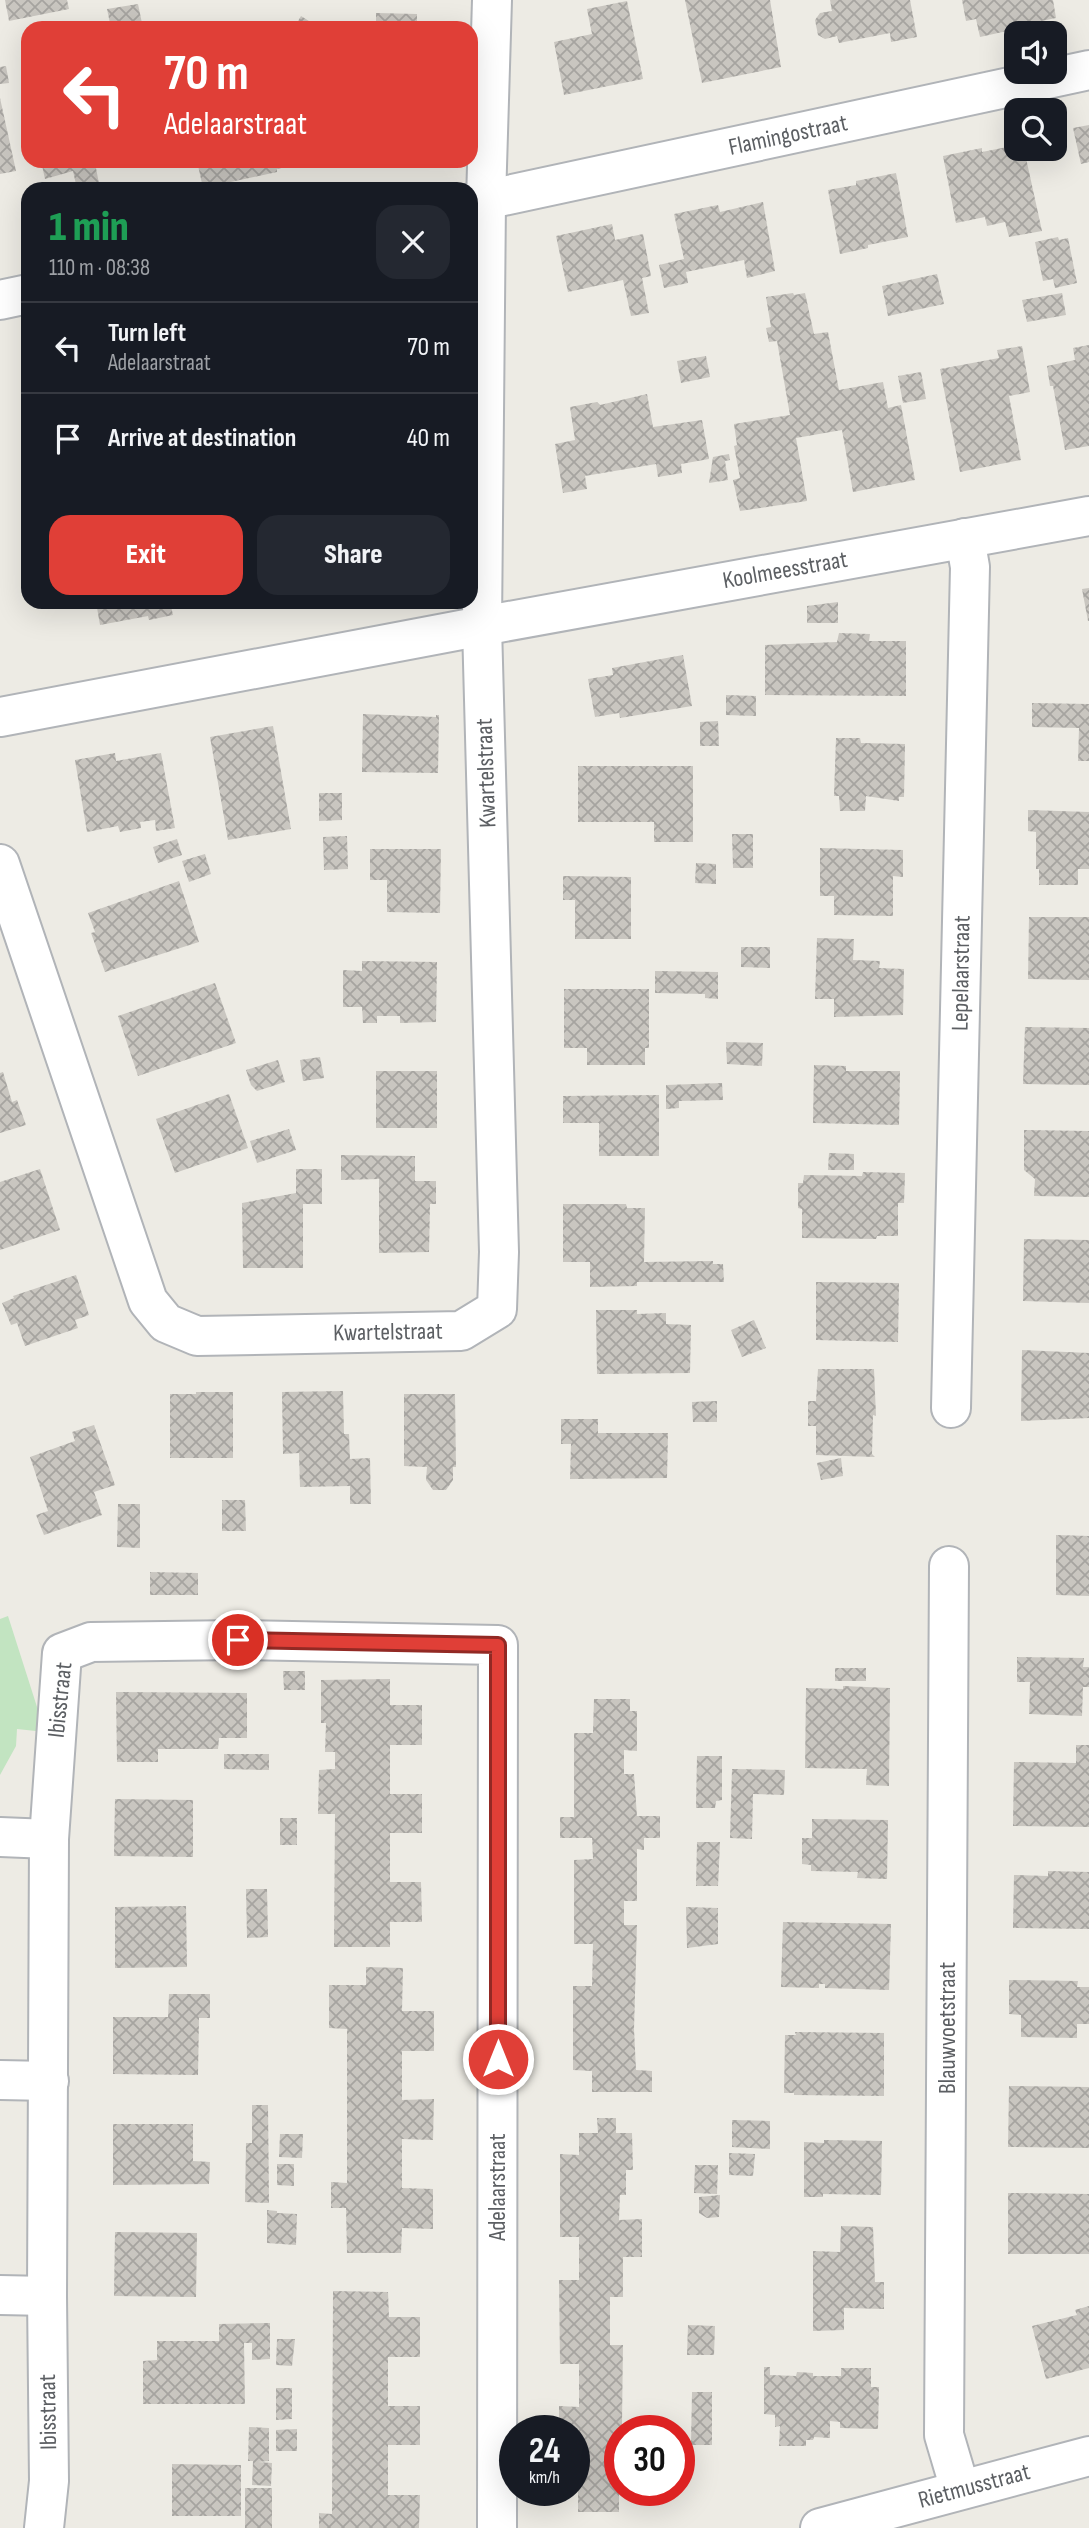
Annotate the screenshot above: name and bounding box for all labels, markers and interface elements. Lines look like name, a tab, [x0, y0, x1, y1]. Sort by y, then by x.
map controls	[1004, 21, 1067, 161]
button: sound	[1004, 21, 1067, 84]
text: 70 m	[164, 45, 249, 104]
icon: left	[49, 49, 140, 140]
button: search	[1004, 98, 1067, 161]
text: Adelaarstraat	[164, 105, 307, 144]
street label: Flamingostraat	[726, 108, 850, 162]
text: 1 min	[49, 202, 129, 253]
button: close	[376, 205, 450, 279]
text: 110 m · 08:38	[49, 254, 150, 282]
text: Turn left	[108, 318, 186, 349]
icon: left	[49, 329, 87, 367]
text: 70 m	[407, 332, 450, 363]
text: Adelaarstraat	[108, 349, 211, 377]
icon: arrive	[49, 420, 87, 458]
text: Arrive at destination	[108, 423, 296, 454]
text: 40 m	[407, 423, 450, 454]
button: Exit	[49, 515, 243, 595]
button: Share	[257, 515, 450, 595]
street label: Koolmeesstraat	[720, 545, 850, 595]
street label: Kwartelstraat	[470, 718, 502, 828]
street label: Lepelaarstraat	[945, 915, 977, 1031]
street label: Kwartelstraat	[333, 1317, 443, 1347]
pin	[208, 1610, 268, 1670]
icon: arrive	[219, 1621, 257, 1659]
street label: Ibisstraat	[42, 1661, 78, 1739]
street label: Blauwvoetstraat	[933, 1962, 962, 2094]
position arrow	[461, 2022, 535, 2096]
street label: Adelaarstraat	[483, 2133, 512, 2242]
street label: Ibisstraat	[33, 2374, 63, 2450]
speed limit sign: 30	[604, 2415, 695, 2506]
text: 24	[529, 2430, 560, 2473]
street label: Rietmusstraat	[915, 2457, 1033, 2515]
text: km/h	[529, 2467, 560, 2488]

